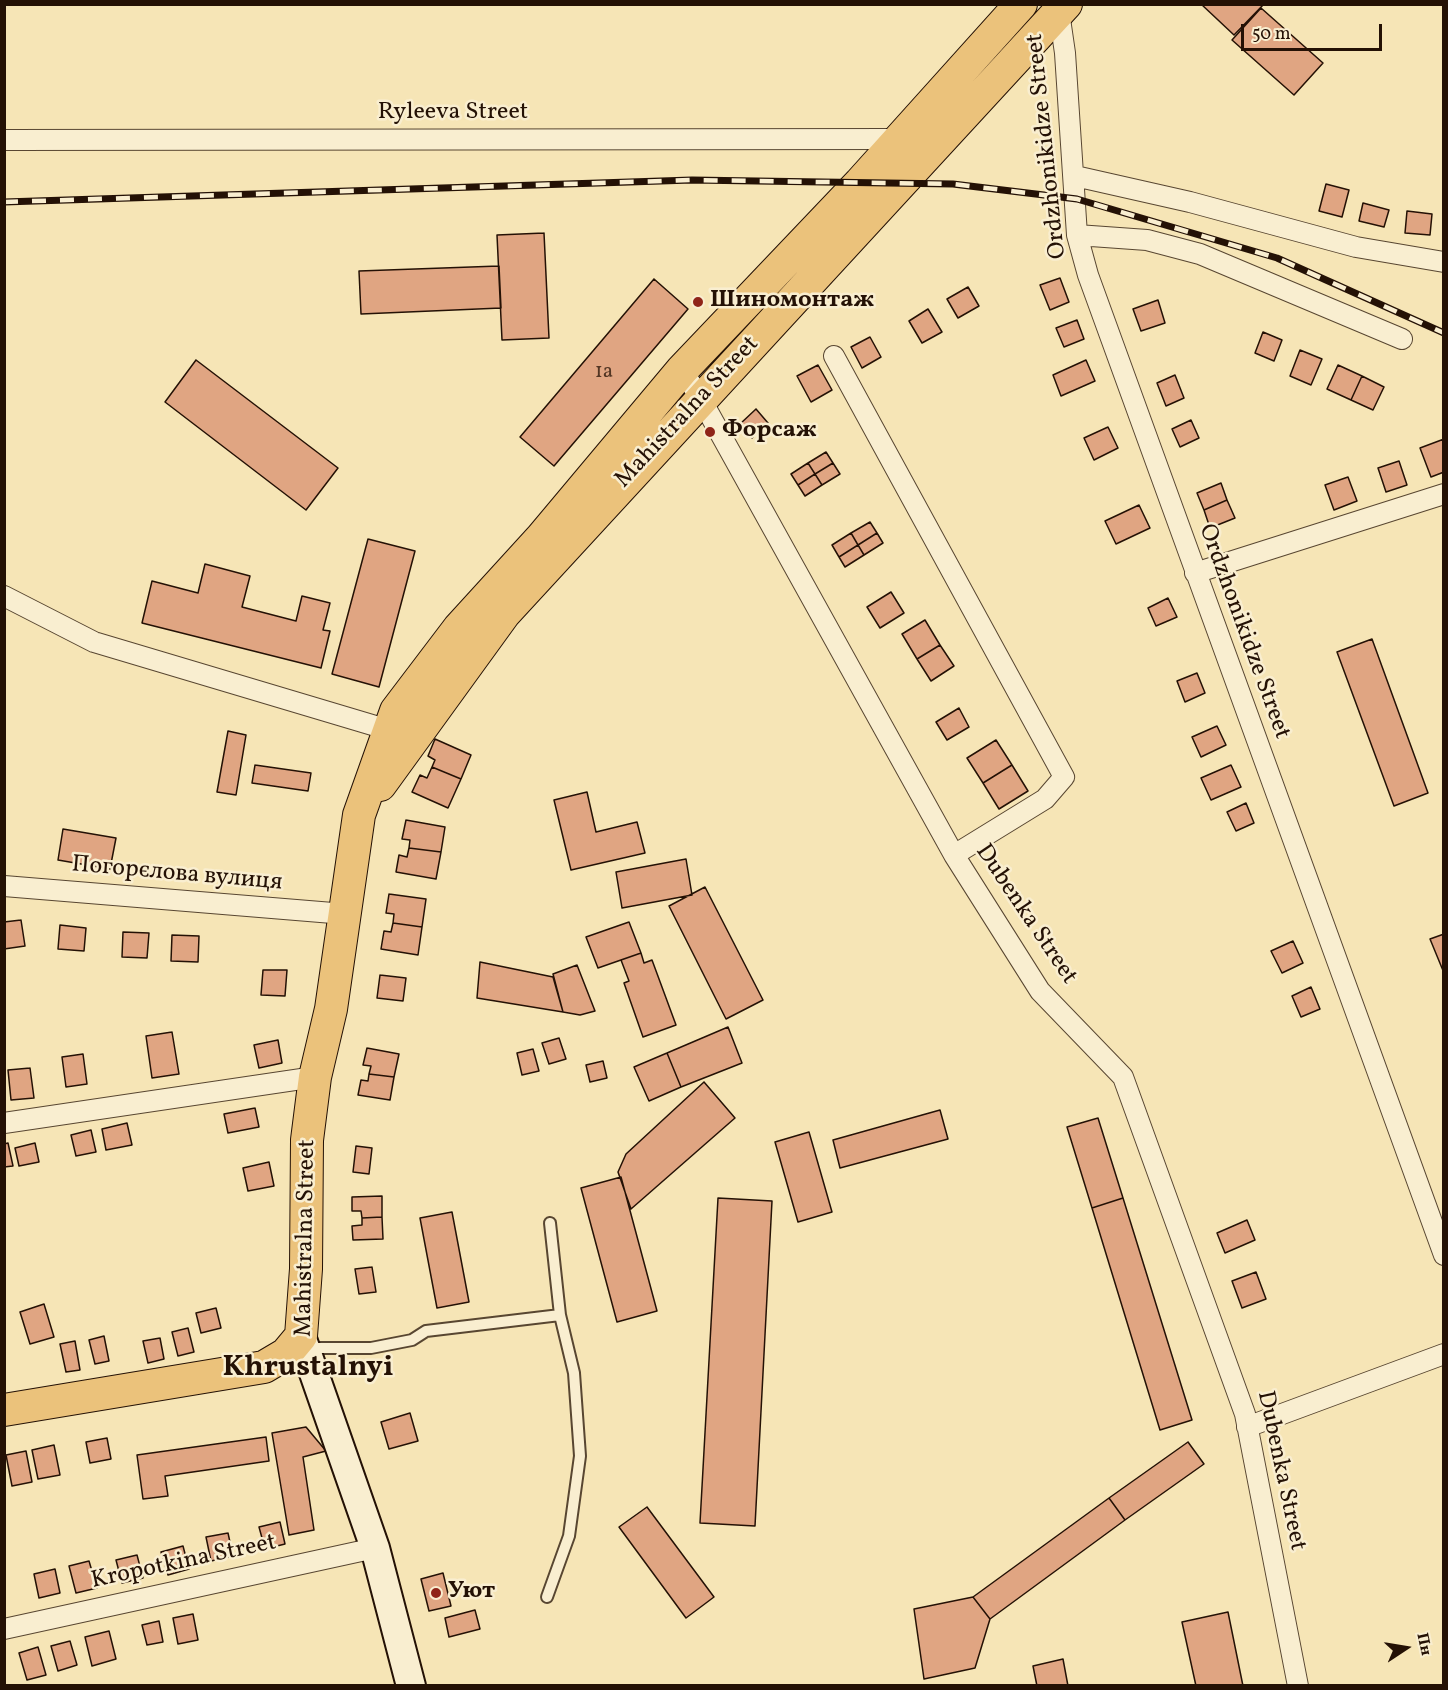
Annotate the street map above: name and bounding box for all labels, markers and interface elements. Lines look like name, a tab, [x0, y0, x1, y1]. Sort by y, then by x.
scale bar	[1244, 12, 1385, 50]
text: 50 m	[1252, 22, 1291, 47]
street label: Ordzhonikidze Street	[1022, 32, 1074, 260]
street label: Ryleeva Street	[378, 100, 528, 128]
place label: Шиномонтаж	[710, 288, 874, 316]
marker: Шиномонтаж	[691, 295, 705, 309]
street label: Mahistralna Street	[610, 331, 766, 495]
house number: 1а	[595, 360, 613, 386]
place label: Форсаж	[722, 418, 817, 446]
marker: Форсаж	[703, 425, 717, 439]
street label: Ordzhonikidze Street	[1191, 521, 1295, 743]
street label: Dubenka Street	[968, 840, 1082, 990]
street label: Погорєлова вулиця	[70, 851, 284, 899]
street label: Mahistralna Street	[291, 1139, 323, 1337]
district label: Khrustalnyi	[222, 1351, 394, 1387]
street label: Dubenka Street	[1249, 1388, 1311, 1554]
street label: Kropotkina Street	[89, 1529, 279, 1597]
place label: Уют	[448, 1579, 495, 1607]
marker: Уют	[429, 1586, 443, 1600]
north arrow	[1376, 1618, 1436, 1678]
text: Пн	[1410, 1631, 1437, 1658]

